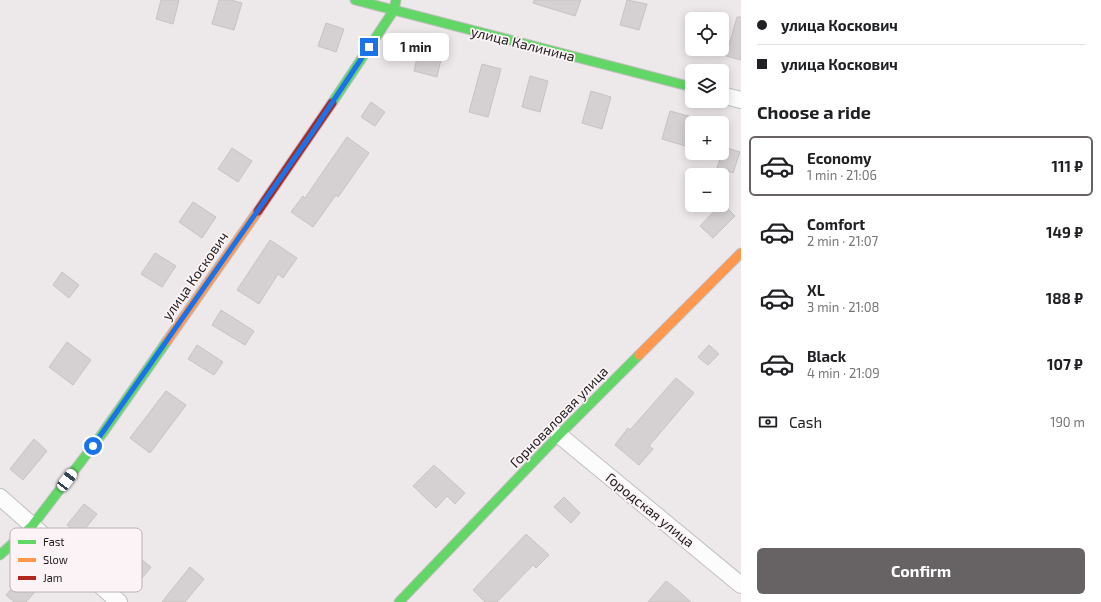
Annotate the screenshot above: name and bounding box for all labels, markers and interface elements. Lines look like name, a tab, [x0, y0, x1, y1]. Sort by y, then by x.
map controls	[685, 12, 729, 212]
button: locate	[685, 12, 729, 56]
text: улица Коскович	[781, 16, 898, 34]
street label: улица Калинина	[469, 22, 577, 65]
callout: 1 min	[383, 33, 449, 61]
route end	[360, 38, 378, 56]
text: 1 min	[400, 39, 432, 55]
text: улица Коскович	[781, 55, 898, 73]
button: layers	[685, 64, 729, 108]
text: Choose a ride	[757, 101, 871, 123]
button: +	[685, 116, 729, 160]
icon: car	[759, 148, 795, 184]
text: Economy	[807, 149, 872, 167]
text: 111 ₽	[1051, 157, 1083, 175]
text: 1 min · 21:06	[807, 167, 877, 183]
button: −	[685, 168, 729, 212]
icon: car	[759, 214, 795, 250]
text: Comfort	[807, 215, 865, 233]
text: 149 ₽	[1046, 223, 1083, 241]
street label: улица Коскович	[158, 228, 231, 323]
text: 2 min · 21:07	[807, 233, 878, 249]
icon: car	[759, 280, 795, 316]
text: XL	[807, 281, 825, 299]
text: 188 ₽	[1046, 289, 1083, 307]
text: 3 min · 21:08	[807, 299, 879, 315]
icon: car	[759, 346, 795, 382]
text: Black	[807, 347, 846, 365]
text: 107 ₽	[1047, 355, 1083, 373]
street label: Горноваловая улица	[506, 363, 611, 471]
text: 4 min · 21:09	[807, 365, 880, 381]
icon: cash	[757, 411, 779, 433]
text: Cash	[789, 413, 822, 431]
text: 190 m	[1050, 414, 1085, 430]
route start	[84, 437, 102, 455]
car	[55, 467, 79, 493]
street label: Городская улица	[603, 469, 698, 551]
legend	[10, 528, 142, 592]
text: Fast	[43, 535, 65, 548]
button: Confirm	[757, 548, 1085, 594]
text: Slow	[43, 553, 68, 566]
text: Jam	[43, 571, 62, 584]

